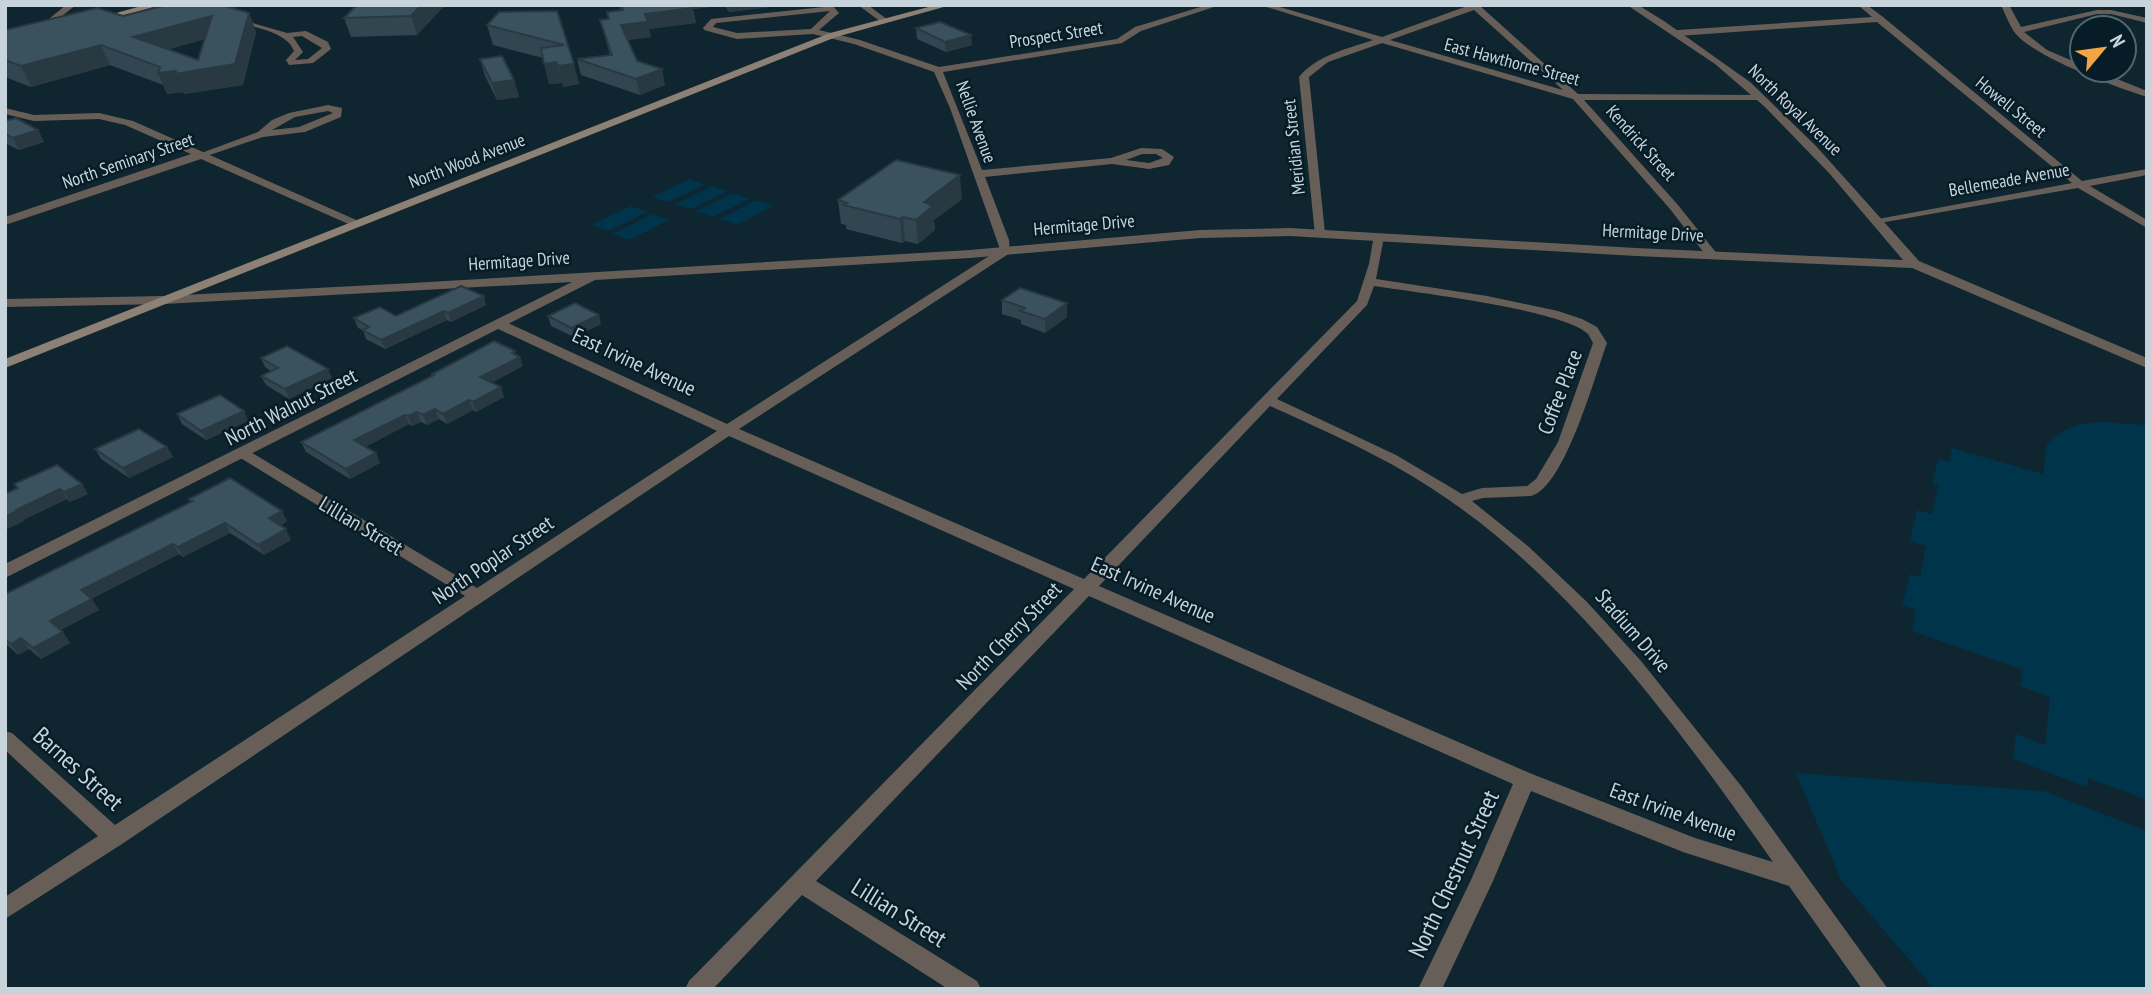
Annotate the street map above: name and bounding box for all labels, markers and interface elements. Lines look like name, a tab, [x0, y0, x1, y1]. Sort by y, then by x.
north arrow	[2068, 14, 2138, 84]
street label: Prospect Street	[1008, 16, 1104, 53]
text: N	[2105, 30, 2131, 51]
street label: East Hawthorne Street	[1442, 32, 1582, 91]
street label: North Royal Avenue	[1743, 59, 1847, 160]
street label: Howell Street	[1971, 71, 2051, 142]
street label: Nellie Avenue	[951, 78, 1002, 166]
street label: Meridian Street	[1277, 98, 1310, 196]
street label: Kendrick Street	[1601, 100, 1681, 185]
street label: North Seminary Street	[59, 127, 197, 194]
street label: North Wood Avenue	[405, 128, 528, 193]
street label: Bellemeade Avenue	[1947, 158, 2071, 201]
street label: Hermitage Drive	[1032, 209, 1136, 240]
street label: Hermitage Drive	[1602, 218, 1704, 247]
street label: Hermitage Drive	[468, 245, 570, 276]
street label: East Irvine Avenue	[568, 321, 700, 402]
street label: Coffee Place	[1531, 346, 1588, 438]
street label: North Walnut Street	[220, 362, 361, 451]
street label: Lillian Street	[314, 490, 408, 561]
street label: North Poplar Street	[427, 509, 559, 610]
street label: East Irvine Avenue	[1087, 550, 1219, 629]
street label: North Cherry Street	[950, 576, 1067, 696]
street label: Stadium Drive	[1590, 583, 1677, 678]
street label: Barnes Street	[27, 720, 130, 817]
street label: East Irvine Avenue	[1606, 776, 1740, 847]
street label: North Chestnut Street	[1401, 785, 1506, 962]
street label: Lillian Street	[846, 871, 953, 954]

